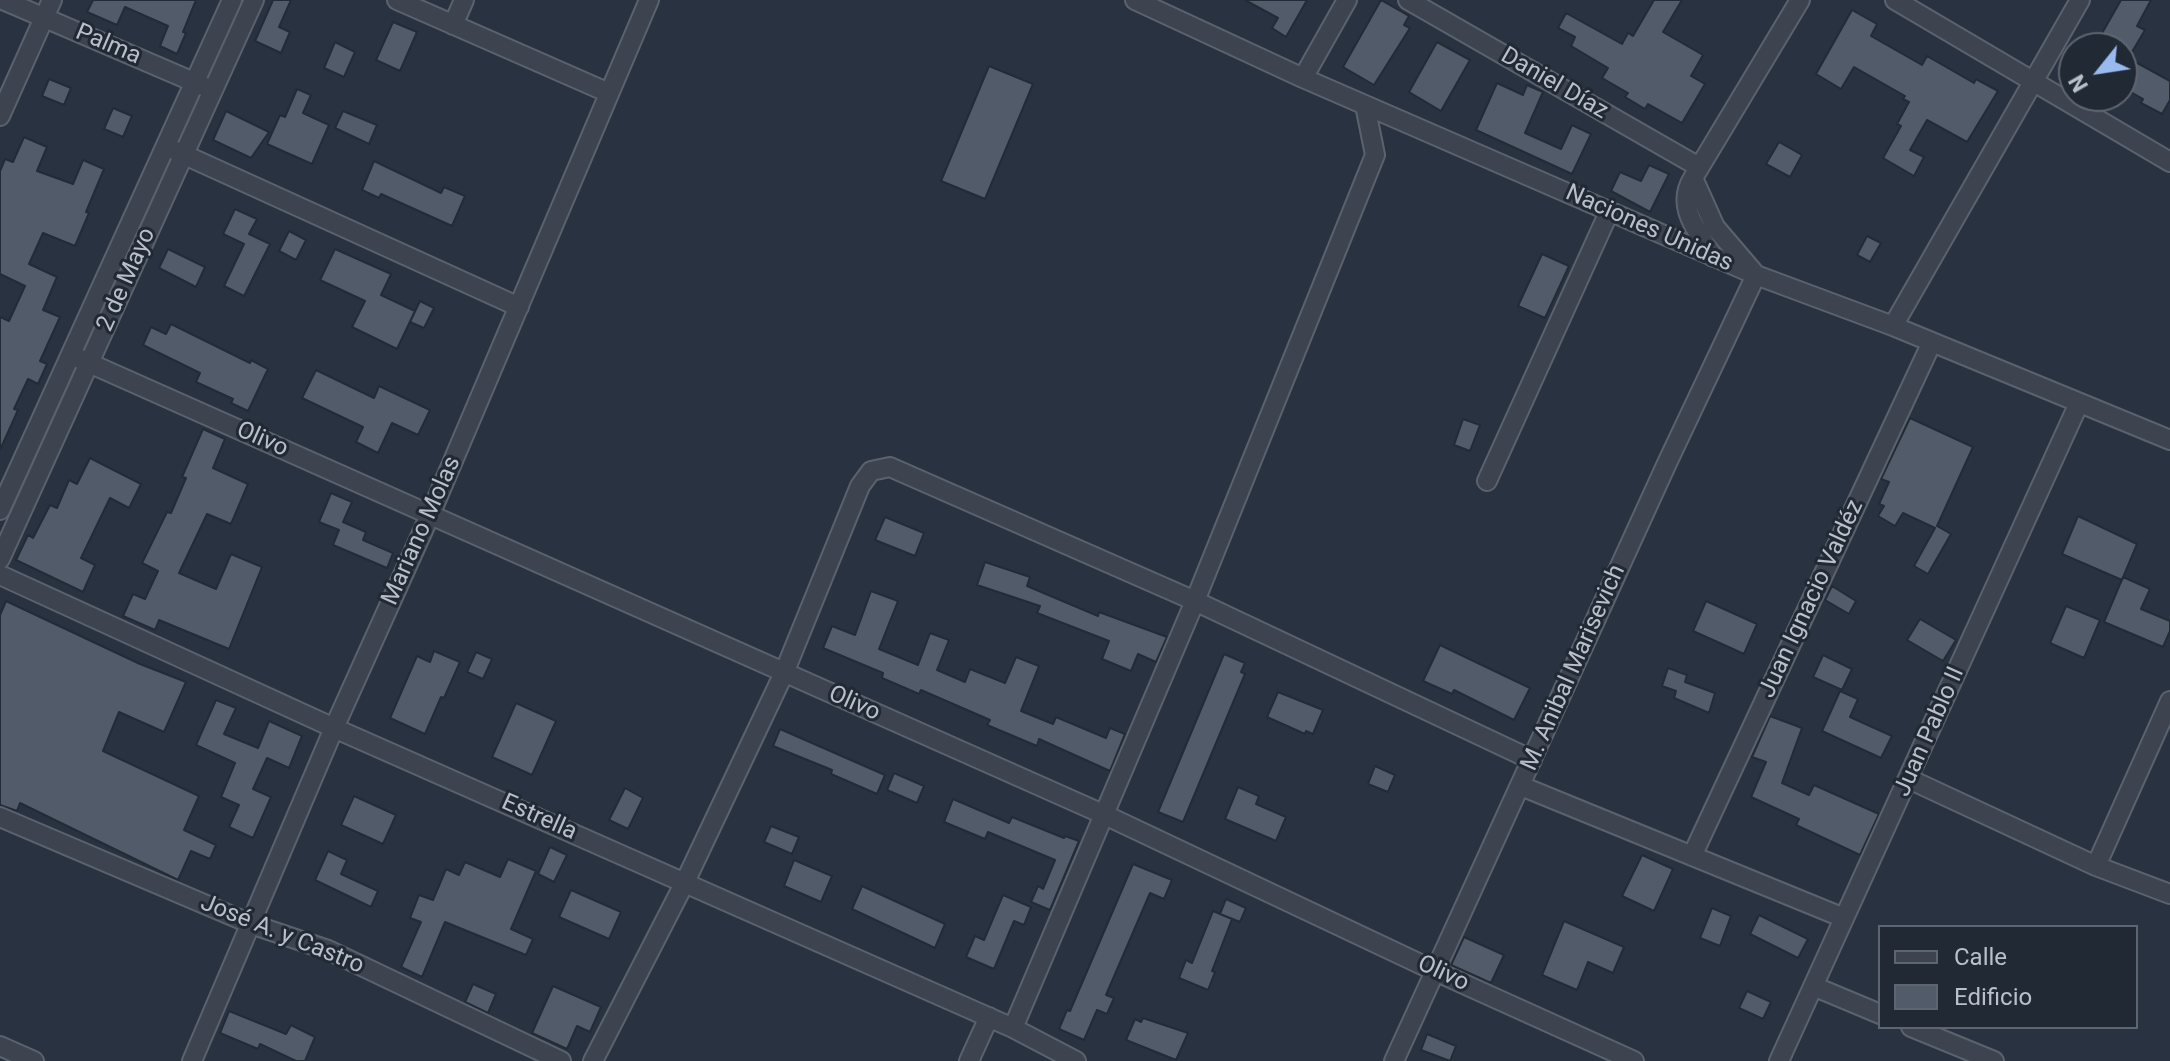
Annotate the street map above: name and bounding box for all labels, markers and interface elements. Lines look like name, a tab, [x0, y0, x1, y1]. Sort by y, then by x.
street label: Palma	[71, 18, 145, 72]
north arrow	[2058, 32, 2138, 112]
street label: Daniel Díaz	[1495, 42, 1613, 126]
text: N	[2064, 70, 2093, 96]
street label: Naciones Unidas	[1561, 179, 1737, 279]
street label: 2 de Mayo	[91, 224, 163, 336]
street label: Olivo	[232, 416, 292, 464]
street label: Mariano Molas	[376, 452, 468, 610]
street label: Juan Ignacio Valdéz	[1754, 496, 1870, 702]
street label: M. Anibal Marisevich	[1516, 561, 1632, 775]
street label: Juan Pablo II	[1889, 663, 1971, 801]
street label: Olivo	[824, 680, 884, 728]
street label: Estrella	[497, 789, 581, 847]
street label: José A. y Castro	[196, 889, 368, 981]
legend	[1878, 925, 2138, 1029]
text: Calle	[1954, 943, 2007, 971]
street label: Olivo	[1413, 950, 1473, 998]
text: Edificio	[1954, 983, 2032, 1011]

